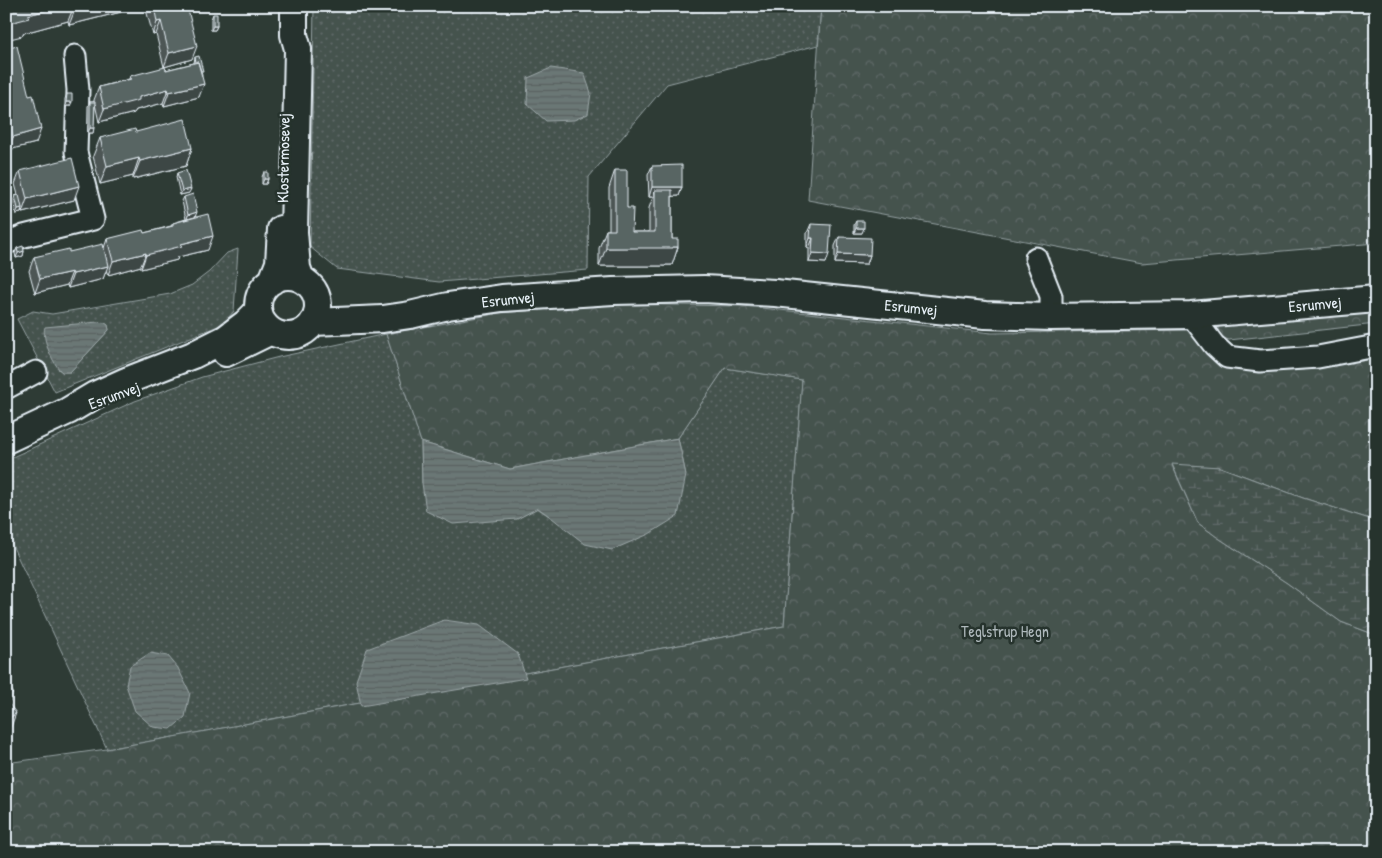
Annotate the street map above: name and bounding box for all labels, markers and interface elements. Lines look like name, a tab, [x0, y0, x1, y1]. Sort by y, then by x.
street label: Klostermosevej	[271, 113, 295, 203]
street label: Esrumvej	[480, 285, 536, 313]
street label: Esrumvej	[1288, 291, 1342, 317]
street label: Esrumvej	[883, 293, 939, 321]
street label: Esrumvej	[85, 376, 143, 414]
park label: Teglstrup Hegn	[961, 620, 1049, 642]

